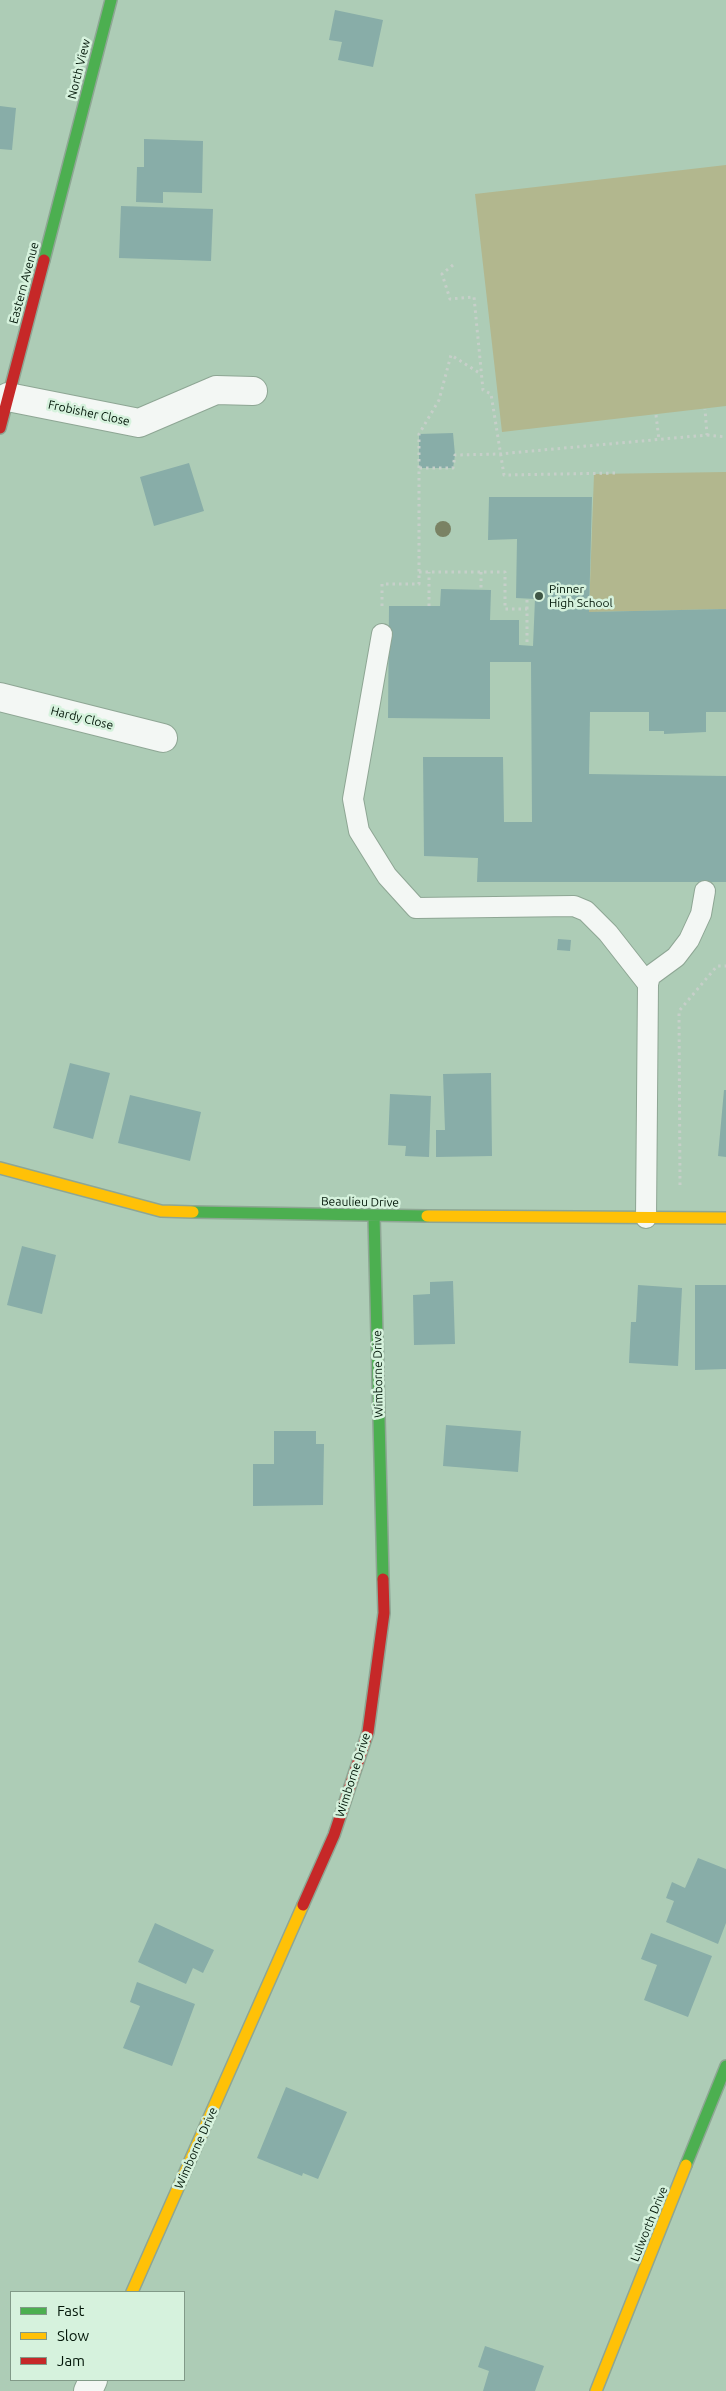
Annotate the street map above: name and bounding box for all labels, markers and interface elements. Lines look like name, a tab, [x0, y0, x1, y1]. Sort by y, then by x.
street label: North View	[65, 38, 93, 100]
street label: Eastern Avenue	[6, 241, 42, 325]
street label: Frobisher Close	[47, 397, 131, 429]
place label: Pinner High School	[549, 582, 613, 610]
marker: Pinner High School	[533, 590, 545, 602]
street label: Hardy Close	[49, 703, 115, 733]
street label: Beaulieu Drive	[321, 1194, 399, 1210]
street label: Wimborne Drive	[370, 1330, 386, 1418]
street label: Wimborne Drive	[333, 1731, 373, 1819]
street label: Wimborne Drive	[172, 2105, 220, 2191]
street label: Lulworth Drive	[627, 2184, 671, 2264]
legend	[10, 2291, 185, 2381]
text: Fast	[57, 2302, 84, 2319]
text: Slow	[57, 2327, 89, 2344]
text: Jam	[57, 2352, 85, 2369]

